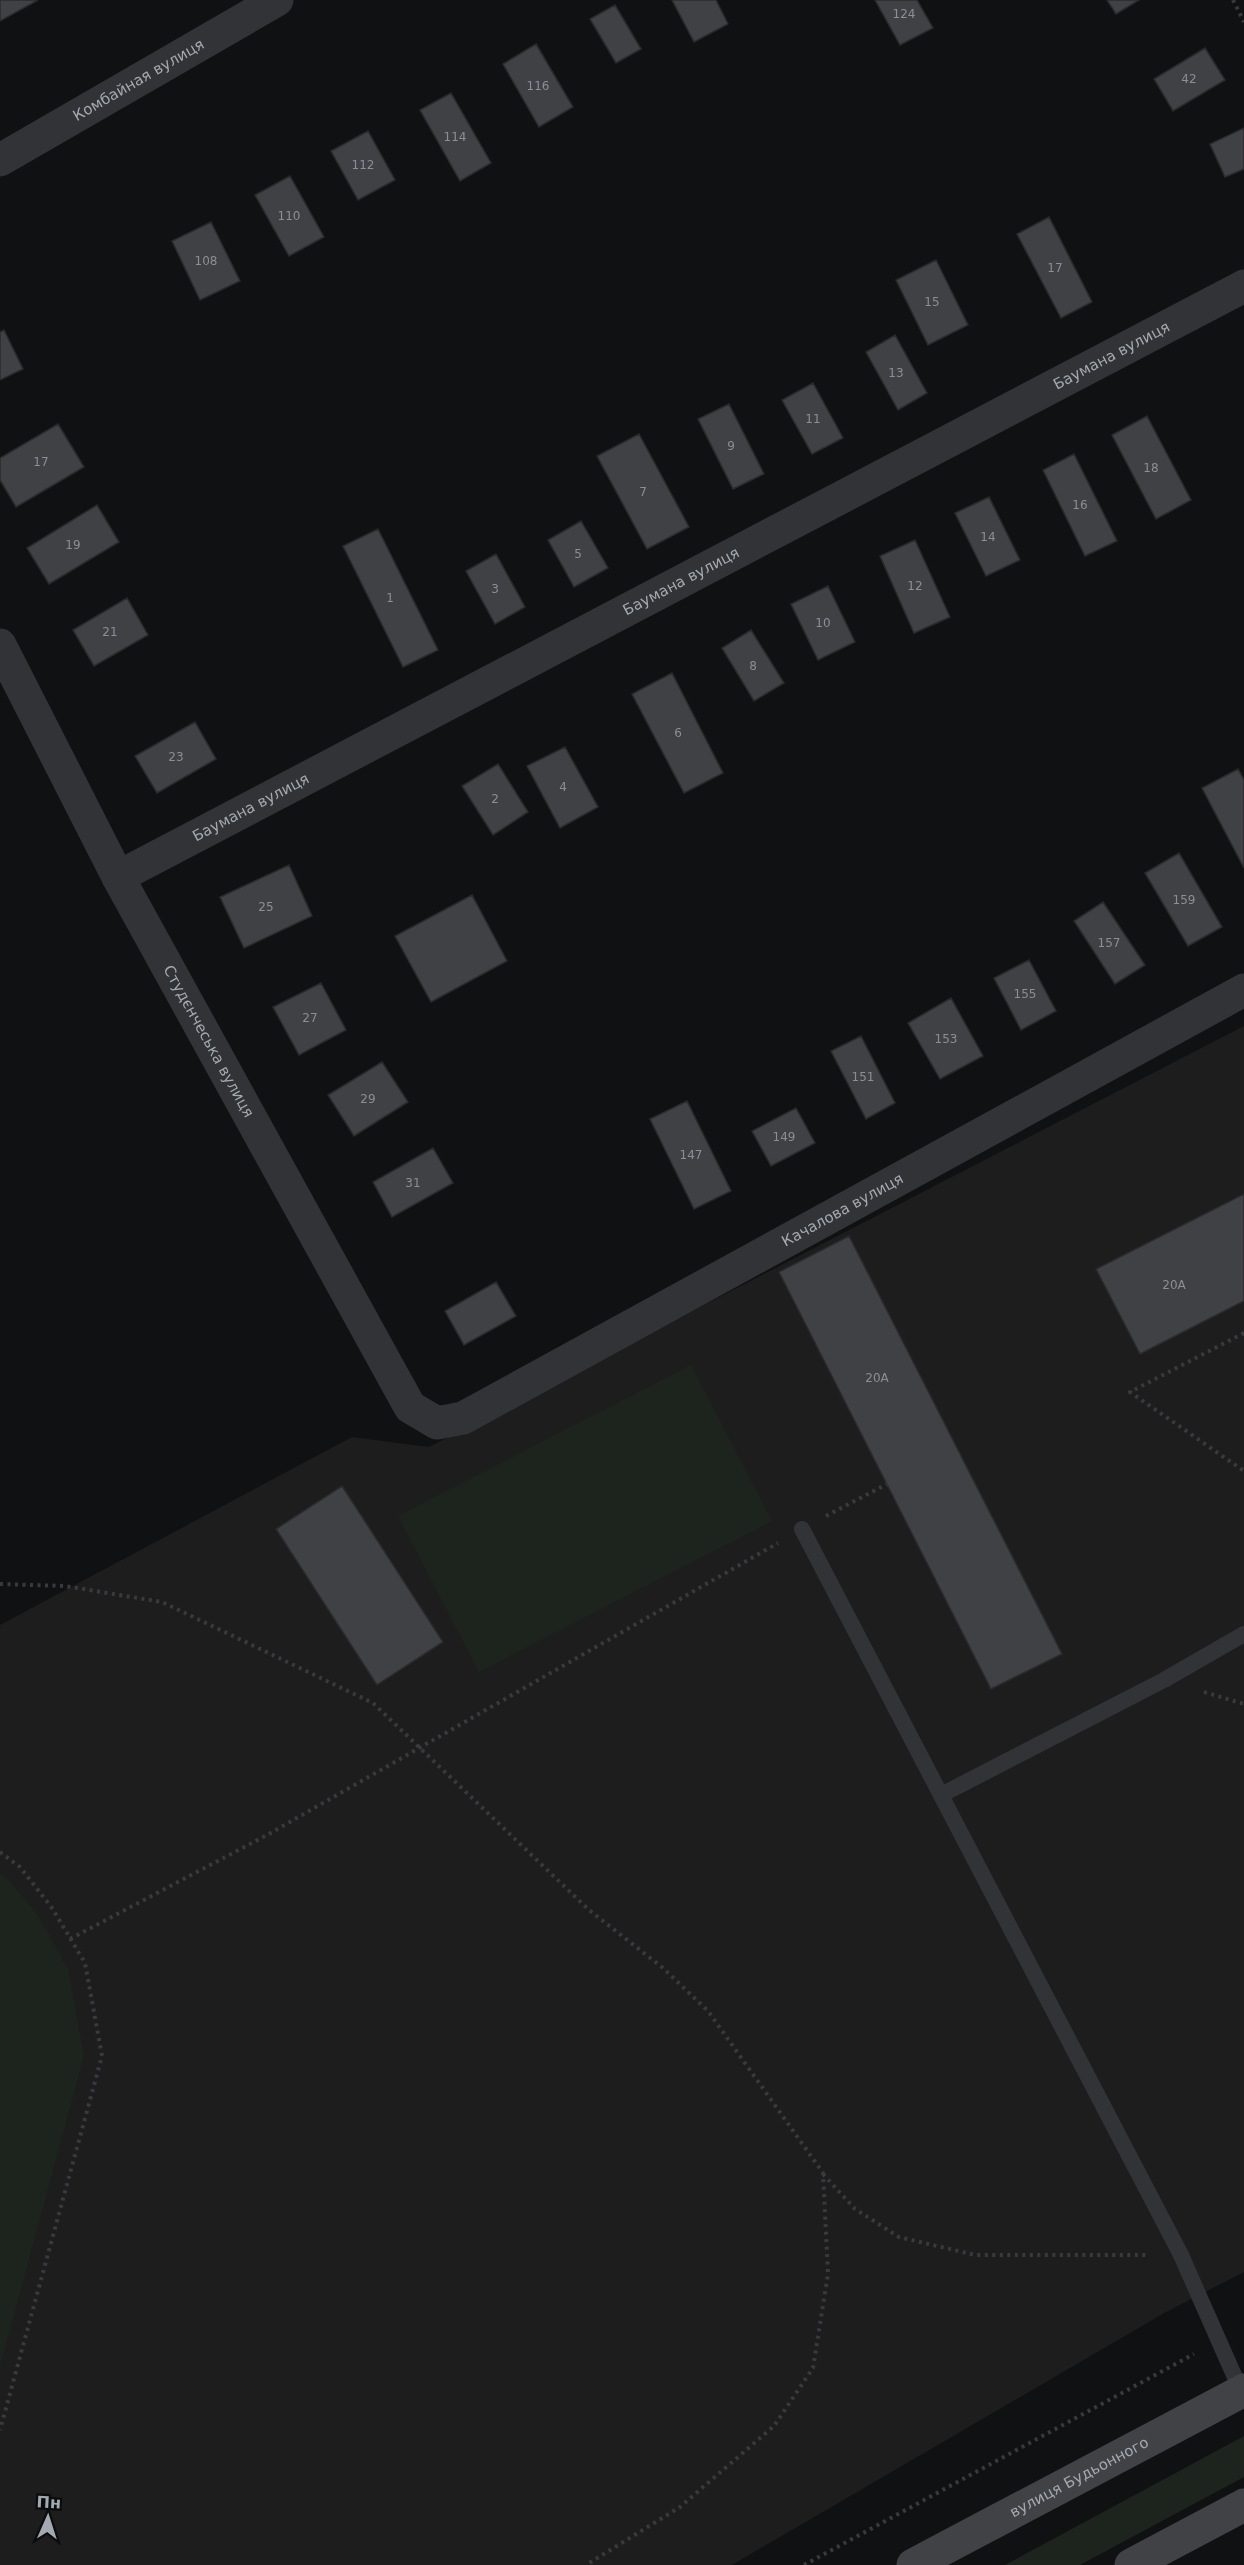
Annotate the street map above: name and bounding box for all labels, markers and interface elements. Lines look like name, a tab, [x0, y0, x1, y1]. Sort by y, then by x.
house number: 124	[893, 7, 915, 21]
street label: Комбайная вулиця	[70, 35, 207, 125]
house number: 42	[1181, 72, 1197, 86]
house number: 116	[527, 79, 549, 93]
house number: 114	[444, 130, 466, 144]
house number: 112	[352, 158, 374, 172]
house number: 110	[278, 209, 300, 223]
house number: 108	[195, 254, 217, 268]
house number: 17	[1047, 261, 1063, 275]
house number: 15	[924, 295, 940, 309]
street label: Баумана вулиця	[1050, 318, 1173, 394]
house number: 13	[888, 366, 904, 380]
house number: 11	[805, 412, 821, 426]
house number: 9	[727, 439, 735, 453]
house number: 17	[33, 455, 49, 469]
house number: 18	[1143, 461, 1159, 475]
house number: 7	[639, 485, 647, 499]
house number: 16	[1072, 498, 1088, 512]
house number: 14	[980, 530, 996, 544]
house number: 19	[65, 538, 81, 552]
street label: Баумана вулиця	[620, 543, 742, 619]
house number: 5	[574, 547, 582, 561]
house number: 12	[907, 579, 923, 593]
house number: 3	[491, 582, 499, 596]
house number: 1	[386, 591, 394, 605]
house number: 10	[815, 616, 831, 630]
house number: 21	[102, 625, 118, 639]
house number: 8	[749, 659, 757, 673]
house number: 6	[674, 726, 682, 740]
house number: 23	[168, 750, 184, 764]
street label: Баумана вулиця	[190, 769, 312, 845]
house number: 4	[559, 780, 567, 794]
house number: 2	[491, 792, 499, 806]
house number: 159	[1173, 893, 1195, 907]
house number: 25	[258, 900, 274, 914]
house number: 157	[1098, 936, 1120, 950]
street label: Студєнчеська вулиця	[159, 962, 258, 1121]
house number: 155	[1014, 987, 1036, 1001]
house number: 27	[302, 1011, 318, 1025]
house number: 153	[935, 1032, 957, 1046]
house number: 151	[852, 1070, 874, 1084]
house number: 29	[360, 1092, 376, 1106]
house number: 149	[773, 1130, 795, 1144]
house number: 147	[680, 1148, 702, 1162]
street label: Качалова вулиця	[779, 1169, 906, 1251]
house number: 31	[405, 1176, 421, 1190]
house number: 20А	[1162, 1278, 1187, 1292]
house number: 20А	[865, 1371, 890, 1385]
street label: вулиця Будьонного	[1007, 2433, 1152, 2521]
north arrow	[18, 2487, 78, 2547]
text: Пн	[36, 2492, 61, 2513]

